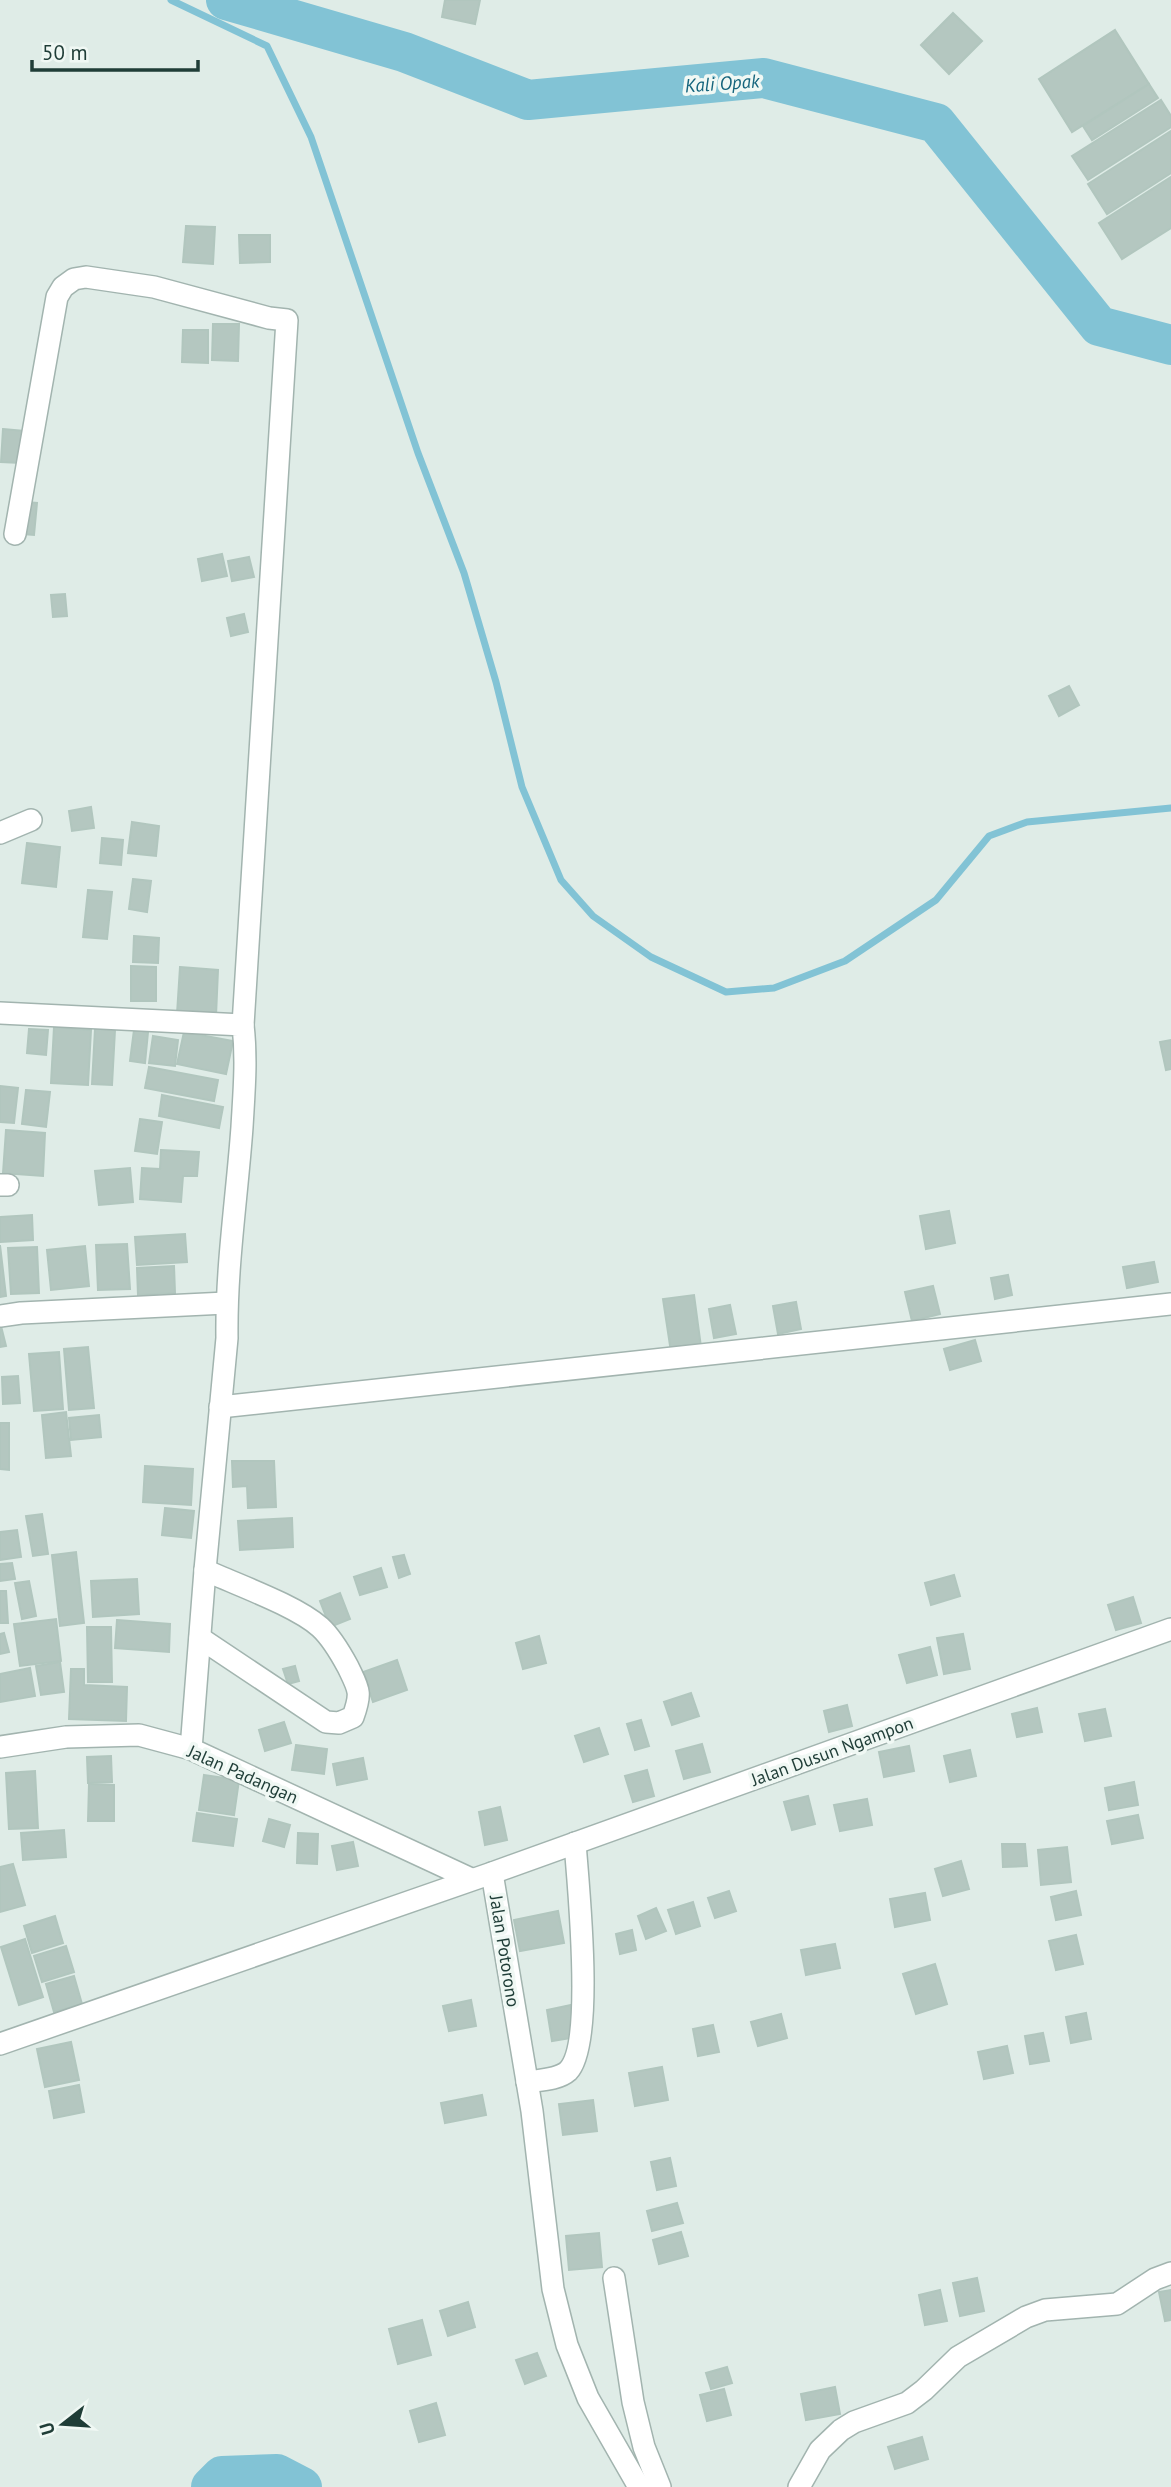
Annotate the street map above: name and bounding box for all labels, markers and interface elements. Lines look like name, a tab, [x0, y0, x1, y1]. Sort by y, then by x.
scale bar	[32, 28, 198, 72]
text: 50 m	[42, 39, 88, 66]
water label: Kali Opak	[684, 68, 762, 98]
street label: Jalan Dusun Ngampon	[747, 1711, 916, 1791]
street label: Jalan Padangan	[183, 1739, 302, 1809]
street label: Jalan Potorono	[485, 1892, 525, 2009]
north arrow	[28, 2389, 98, 2459]
text: U	[34, 2420, 60, 2438]

